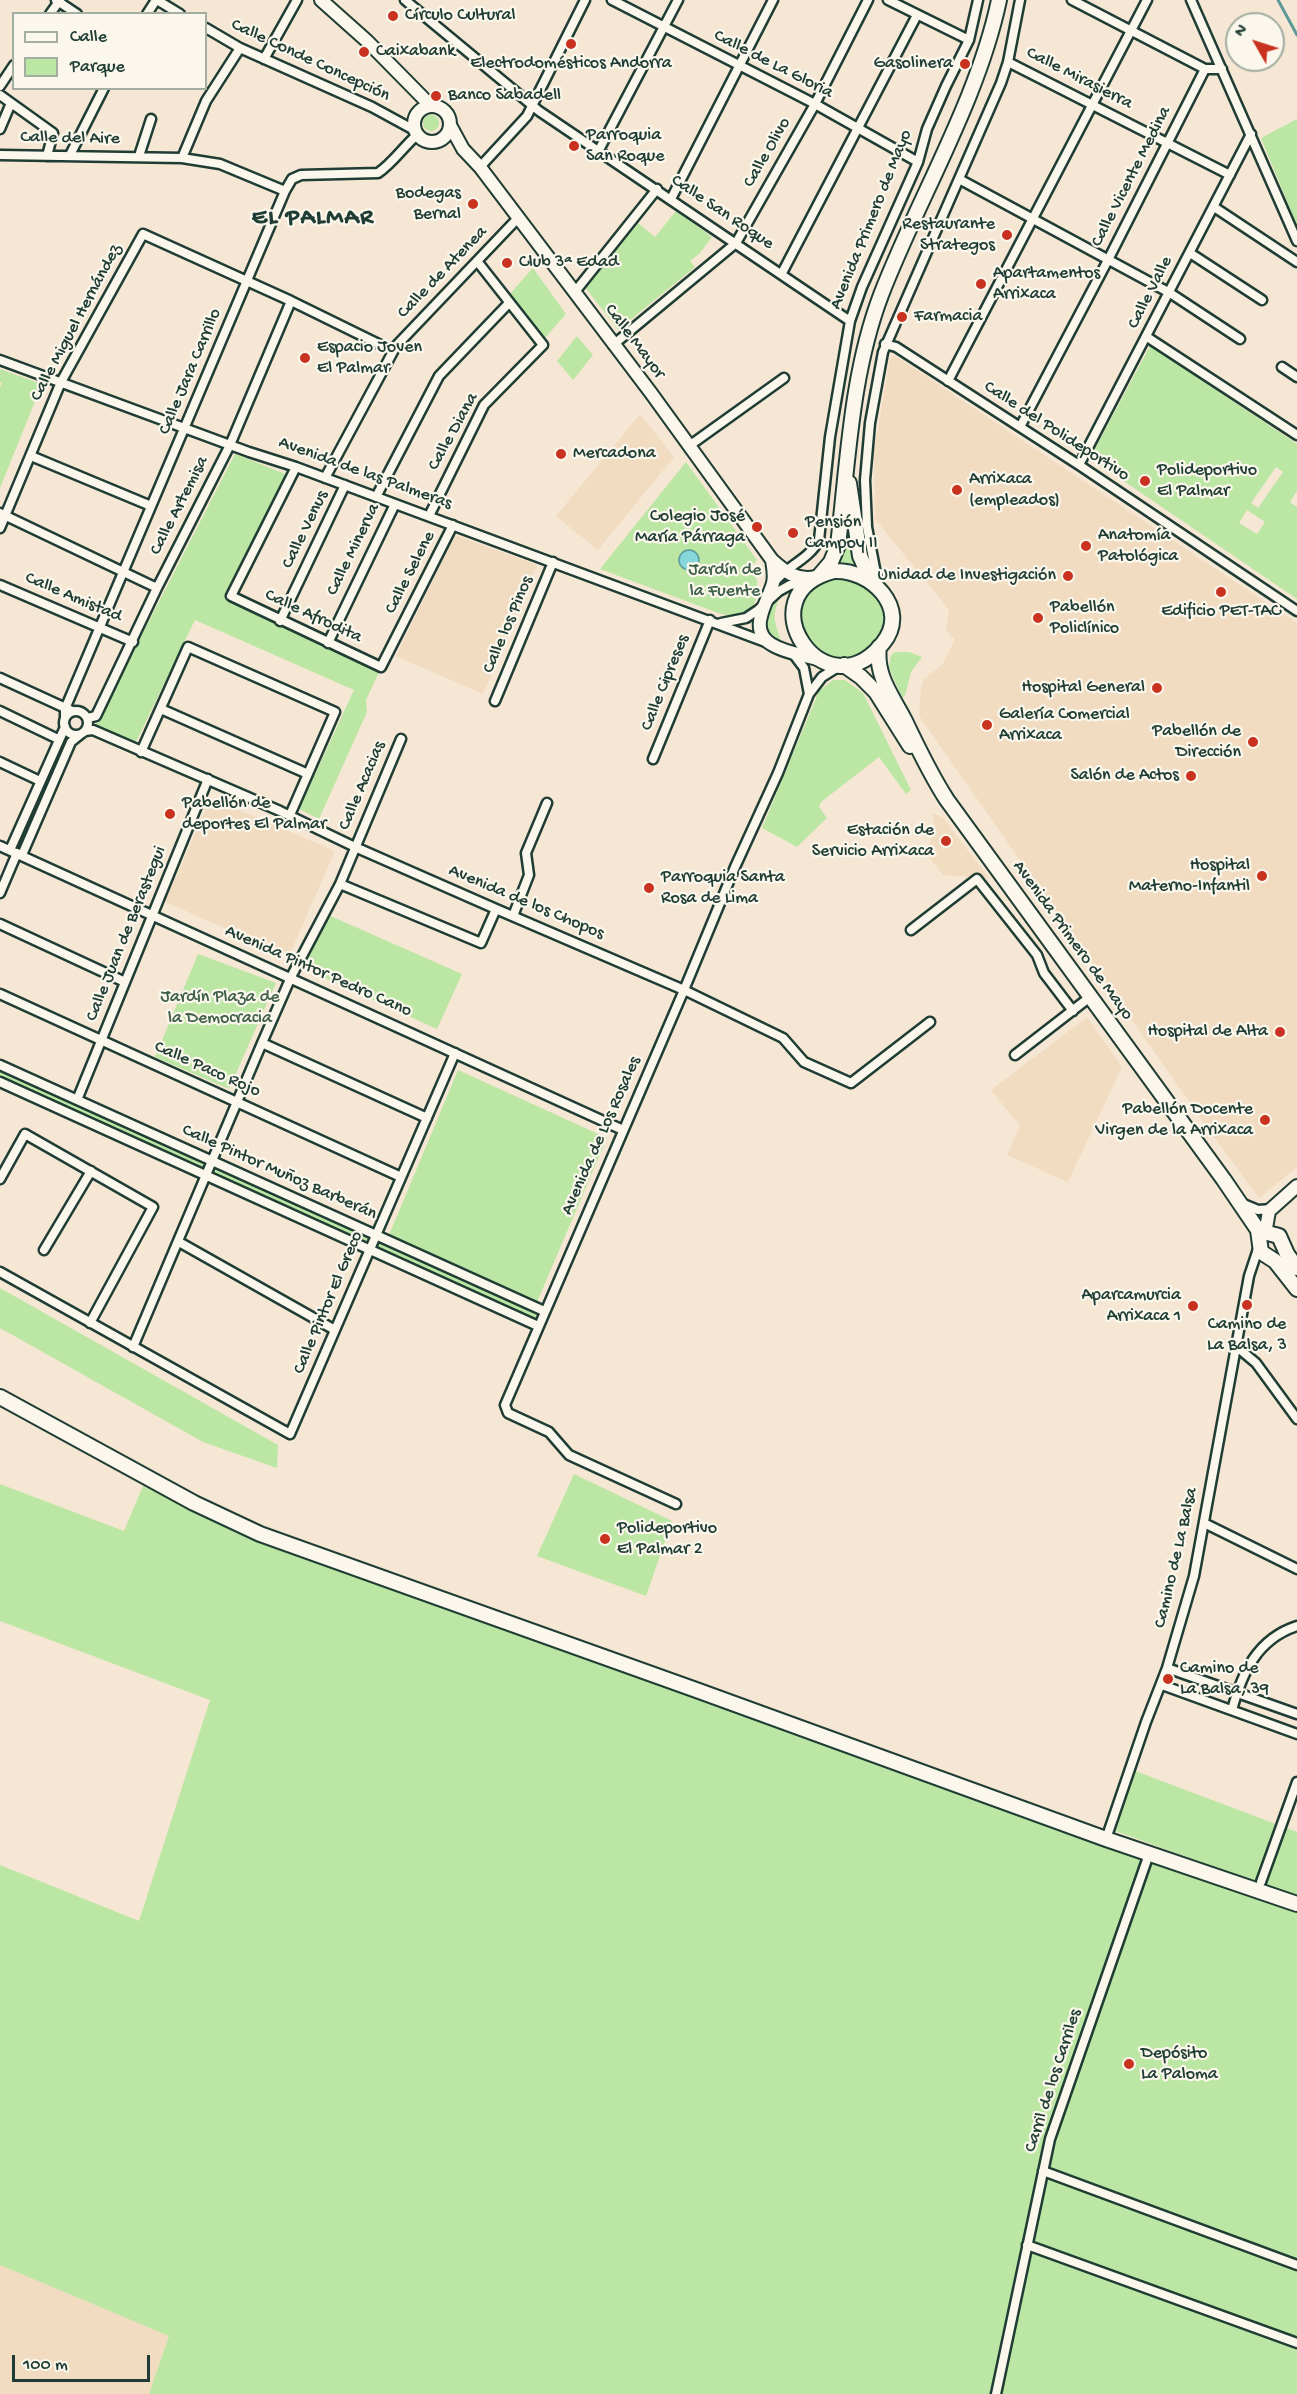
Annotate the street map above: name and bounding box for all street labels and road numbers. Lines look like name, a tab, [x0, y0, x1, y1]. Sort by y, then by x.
street label: Calle Conde Concepción	[227, 15, 393, 107]
street label: Calle de La Gloria	[710, 26, 836, 104]
street label: Calle Mirasierra	[1022, 43, 1136, 115]
street label: Calle Vicente Medina	[1087, 103, 1177, 251]
street label: Calle Olivo	[739, 114, 797, 192]
street label: Calle del Aire	[20, 127, 120, 151]
street label: Avenida Primero de Mayo	[826, 127, 918, 313]
street label: Calle San Roque	[666, 171, 778, 255]
street label: Calle de Atenea	[393, 222, 493, 324]
street label: Calle Miguel Hernández	[26, 241, 128, 405]
street label: Calle Valle	[1124, 253, 1178, 333]
street label: Calle Mayor	[599, 300, 669, 384]
street label: Calle Jara Carrillo	[155, 306, 227, 438]
street label: Calle del Polideportivo	[979, 377, 1133, 487]
street label: Calle Diana	[424, 389, 484, 475]
street label: Avenida de las Palmeras	[275, 433, 455, 515]
street label: Calle Artemisa	[146, 453, 214, 559]
street label: Calle Venus	[278, 487, 334, 573]
street label: Calle Minerva	[322, 500, 386, 600]
street label: Calle Selene	[381, 528, 441, 618]
street label: Calle Amistad	[21, 568, 125, 628]
street label: Calle los Pinos	[479, 573, 539, 677]
street label: Calle Afrodita	[261, 585, 365, 649]
street label: Calle Cipreses	[637, 632, 695, 734]
street label: Calle Acacias	[335, 738, 391, 834]
street label: Calle Juan de Berastegui	[82, 843, 172, 1025]
street label: Avenida Primero de Mayo	[1007, 857, 1137, 1025]
street label: Avenida de los Chopos	[445, 860, 607, 946]
street label: Avenida Pintor Pedro Cano	[221, 921, 415, 1023]
street label: Calle Paco Rojo	[150, 1037, 264, 1103]
street label: Avenida de Los Rosales	[557, 1053, 647, 1219]
street label: Calle Pintor Muñoz Barberán	[178, 1120, 380, 1226]
street label: Calle Pintor El Greco	[289, 1228, 369, 1378]
street label: Camino de La Balsa	[1150, 1486, 1204, 1630]
street label: Carril de los Carriles	[1021, 2007, 1087, 2155]

